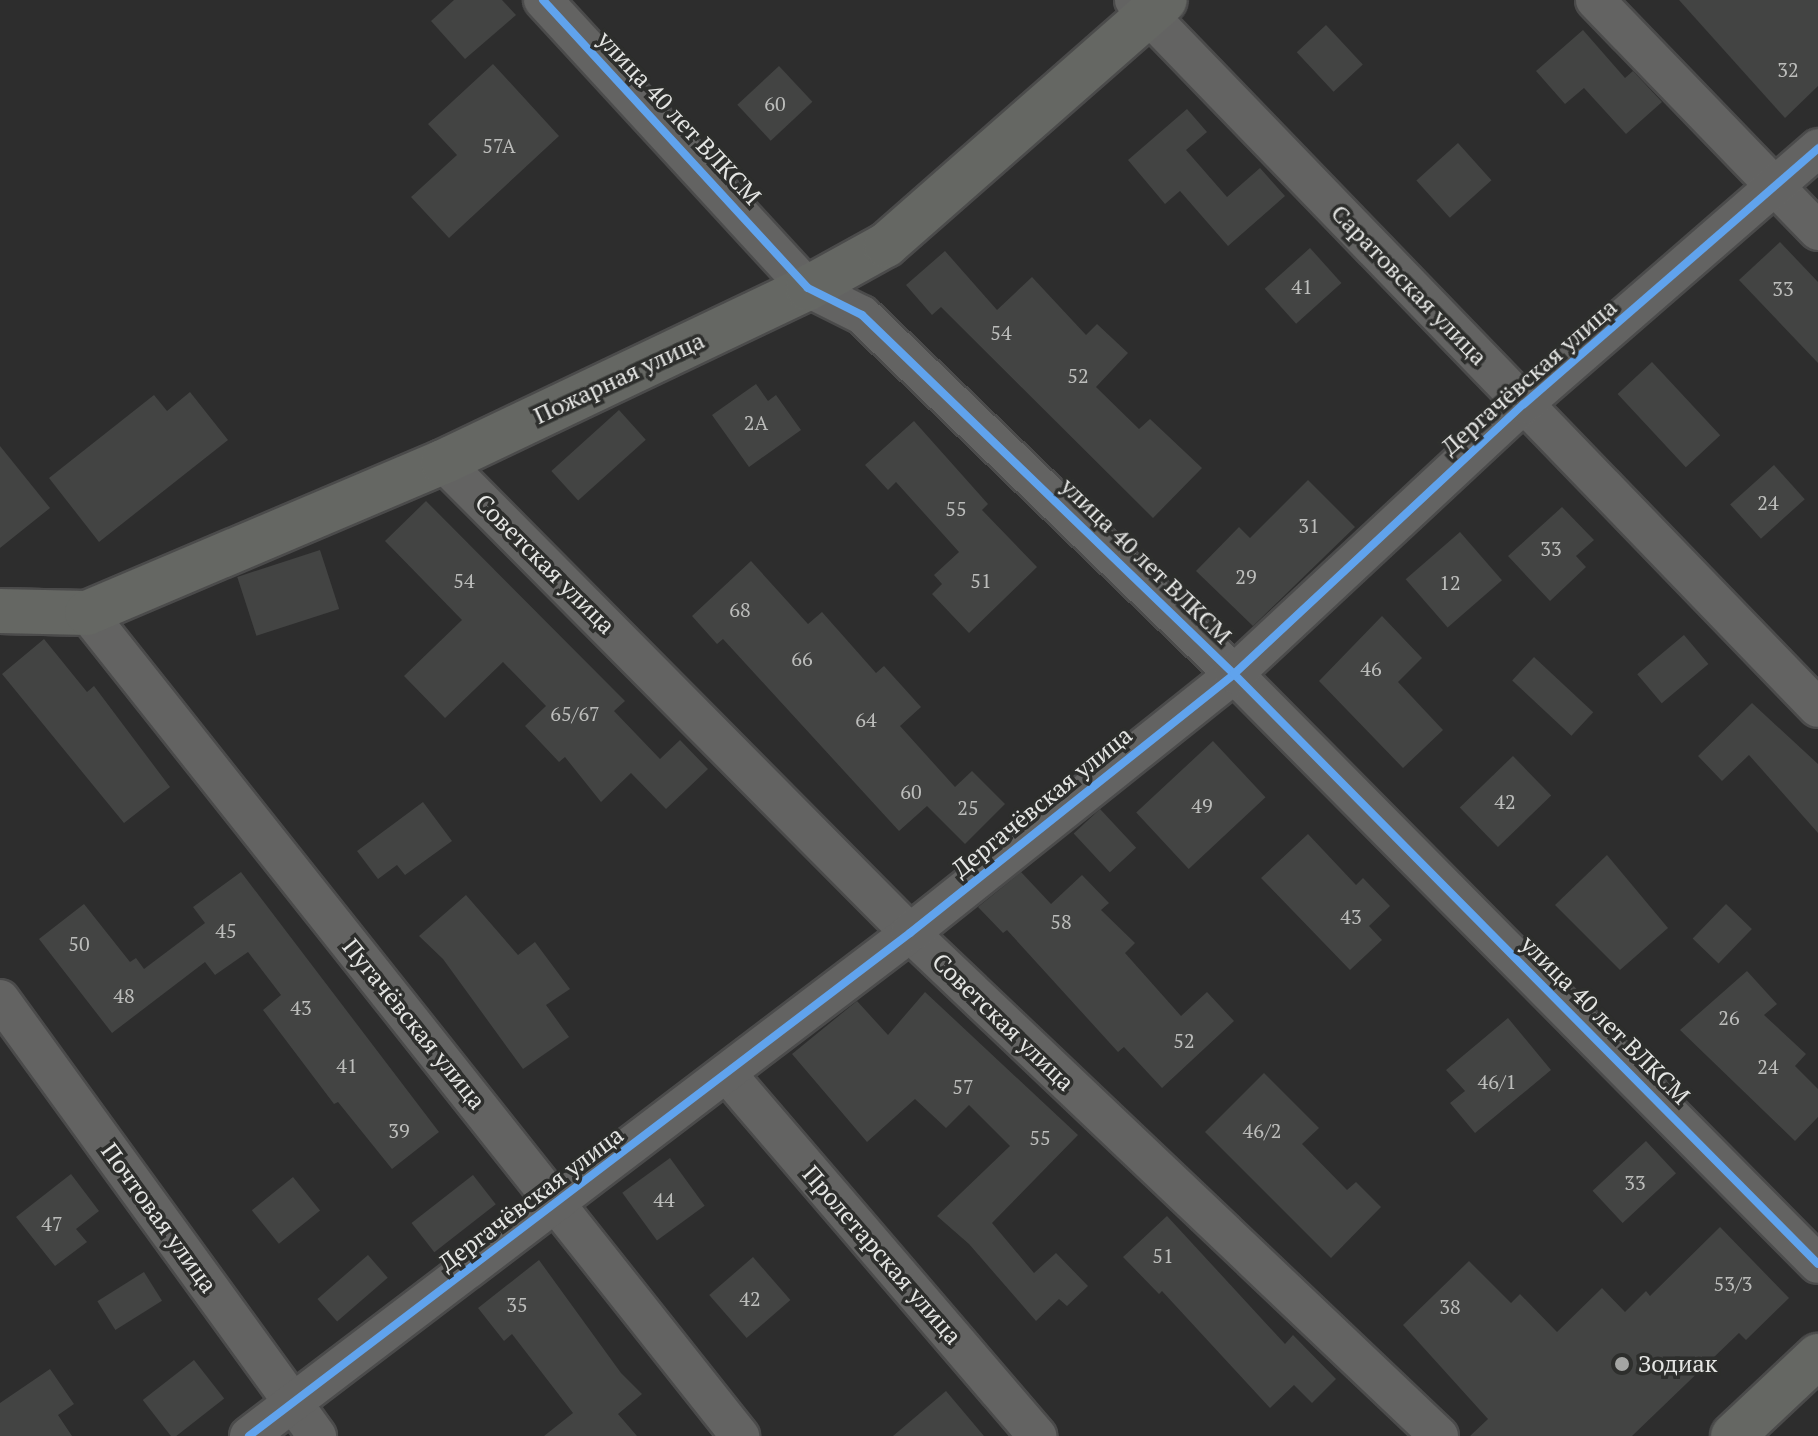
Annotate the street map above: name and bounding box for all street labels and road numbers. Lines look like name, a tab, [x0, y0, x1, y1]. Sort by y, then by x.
street label: улица 40 лет ВЛКСМ	[591, 25, 767, 211]
street label: Саратовская улица	[1325, 199, 1493, 371]
street label: Дергачёвская улица	[1435, 293, 1623, 461]
street label: Пожарная улица	[529, 326, 709, 430]
street label: улица 40 лет ВЛКСМ	[1054, 472, 1238, 650]
street label: Советская улица	[469, 488, 621, 640]
street label: Дергачёвская улица	[946, 721, 1138, 883]
street label: улица 40 лет ВЛКСМ	[1514, 929, 1696, 1111]
street label: Пугачёвская улица	[336, 933, 492, 1115]
street label: Советская улица	[926, 947, 1080, 1097]
street label: Дергачёвская улица	[433, 1120, 629, 1278]
street label: Почтовая улица	[95, 1137, 223, 1299]
street label: Пролетарская улица	[797, 1160, 967, 1350]

